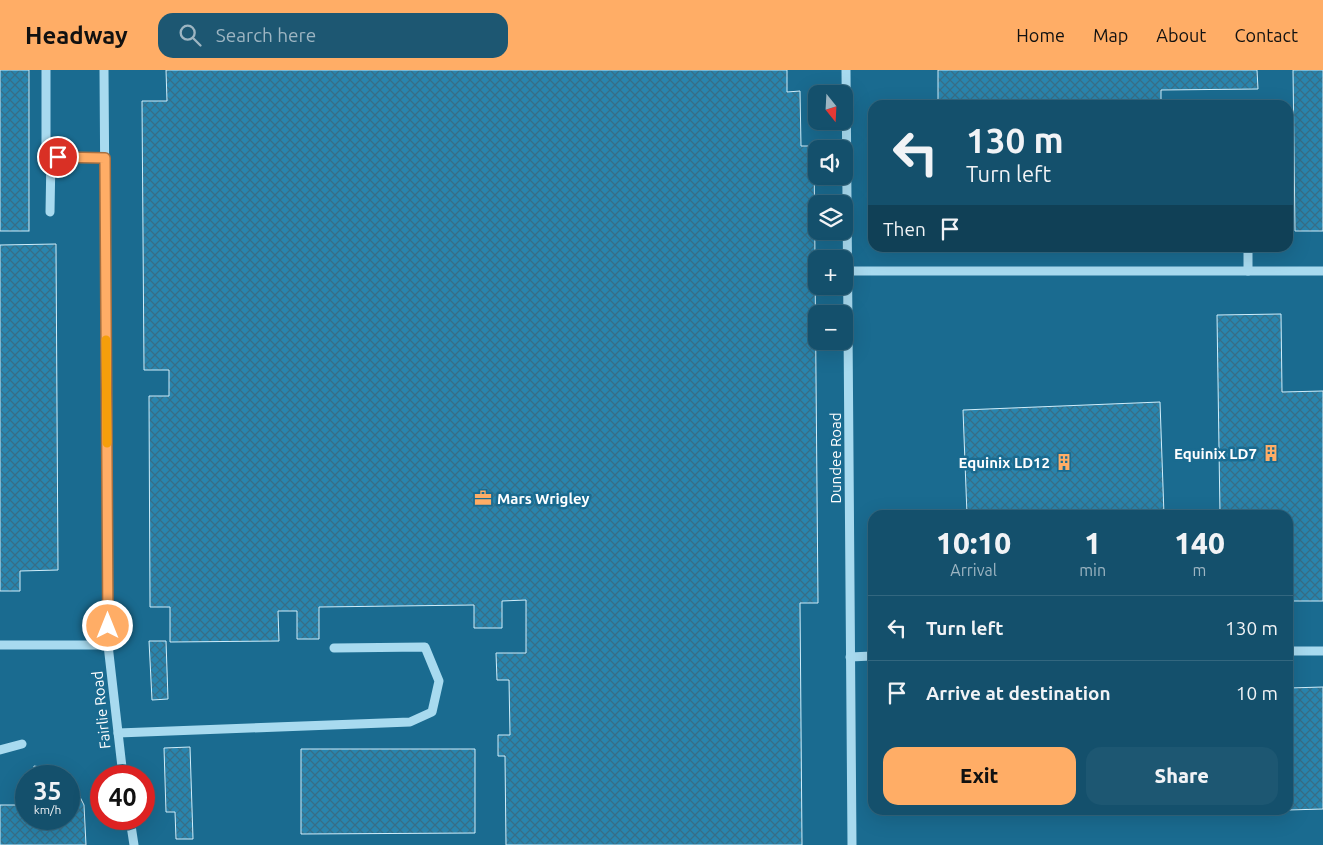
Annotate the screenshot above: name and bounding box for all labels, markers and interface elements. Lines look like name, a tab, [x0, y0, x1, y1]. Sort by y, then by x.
search box	[158, 13, 508, 58]
icon: search	[176, 21, 204, 49]
text: Headway	[25, 22, 128, 49]
text: Search here	[216, 24, 316, 46]
text: Home	[1016, 25, 1065, 45]
text: Map	[1093, 25, 1128, 45]
text: About	[1156, 25, 1206, 45]
text: Contact	[1234, 25, 1298, 45]
north arrow	[808, 85, 852, 130]
map controls	[808, 85, 853, 350]
icon: left	[883, 120, 948, 185]
text: 130 m	[966, 120, 1064, 160]
pin	[37, 136, 79, 178]
button: sound	[808, 140, 853, 185]
icon: arrive	[44, 143, 72, 171]
text: Turn left	[966, 161, 1051, 186]
button: layers	[808, 195, 853, 240]
icon: arrive	[936, 215, 964, 243]
text: Then	[883, 218, 926, 240]
button: +	[808, 250, 853, 295]
button: −	[808, 305, 853, 350]
street label: Dundee Road	[827, 412, 844, 504]
building icon: Equinix LD7	[1261, 443, 1281, 463]
place label: Equinix LD7	[1174, 445, 1257, 462]
building icon: Equinix LD12	[1054, 452, 1074, 472]
place label: Equinix LD12	[959, 454, 1050, 471]
office icon: Mars Wrigley	[473, 488, 493, 508]
place label: Mars Wrigley	[497, 490, 590, 507]
text: 10:10	[936, 526, 1011, 560]
text: 1	[1084, 526, 1101, 560]
text: 140	[1174, 526, 1225, 560]
text: Arrival	[950, 561, 997, 579]
text: min	[1079, 561, 1106, 579]
text: m	[1193, 561, 1206, 579]
position arrow	[81, 599, 133, 651]
icon: left	[883, 614, 911, 642]
text: Turn left	[926, 617, 1004, 639]
text: 130 m	[1225, 617, 1278, 639]
street label: Fairlie Road	[88, 670, 114, 750]
icon: arrive	[883, 679, 911, 707]
text: Arrive at destination	[926, 682, 1111, 704]
text: 10 m	[1236, 682, 1278, 704]
button: Exit	[883, 747, 1076, 805]
button: Share	[1086, 747, 1278, 805]
speed limit sign: 40	[90, 765, 155, 830]
text: 35	[33, 777, 62, 805]
text: km/h	[34, 803, 61, 816]

